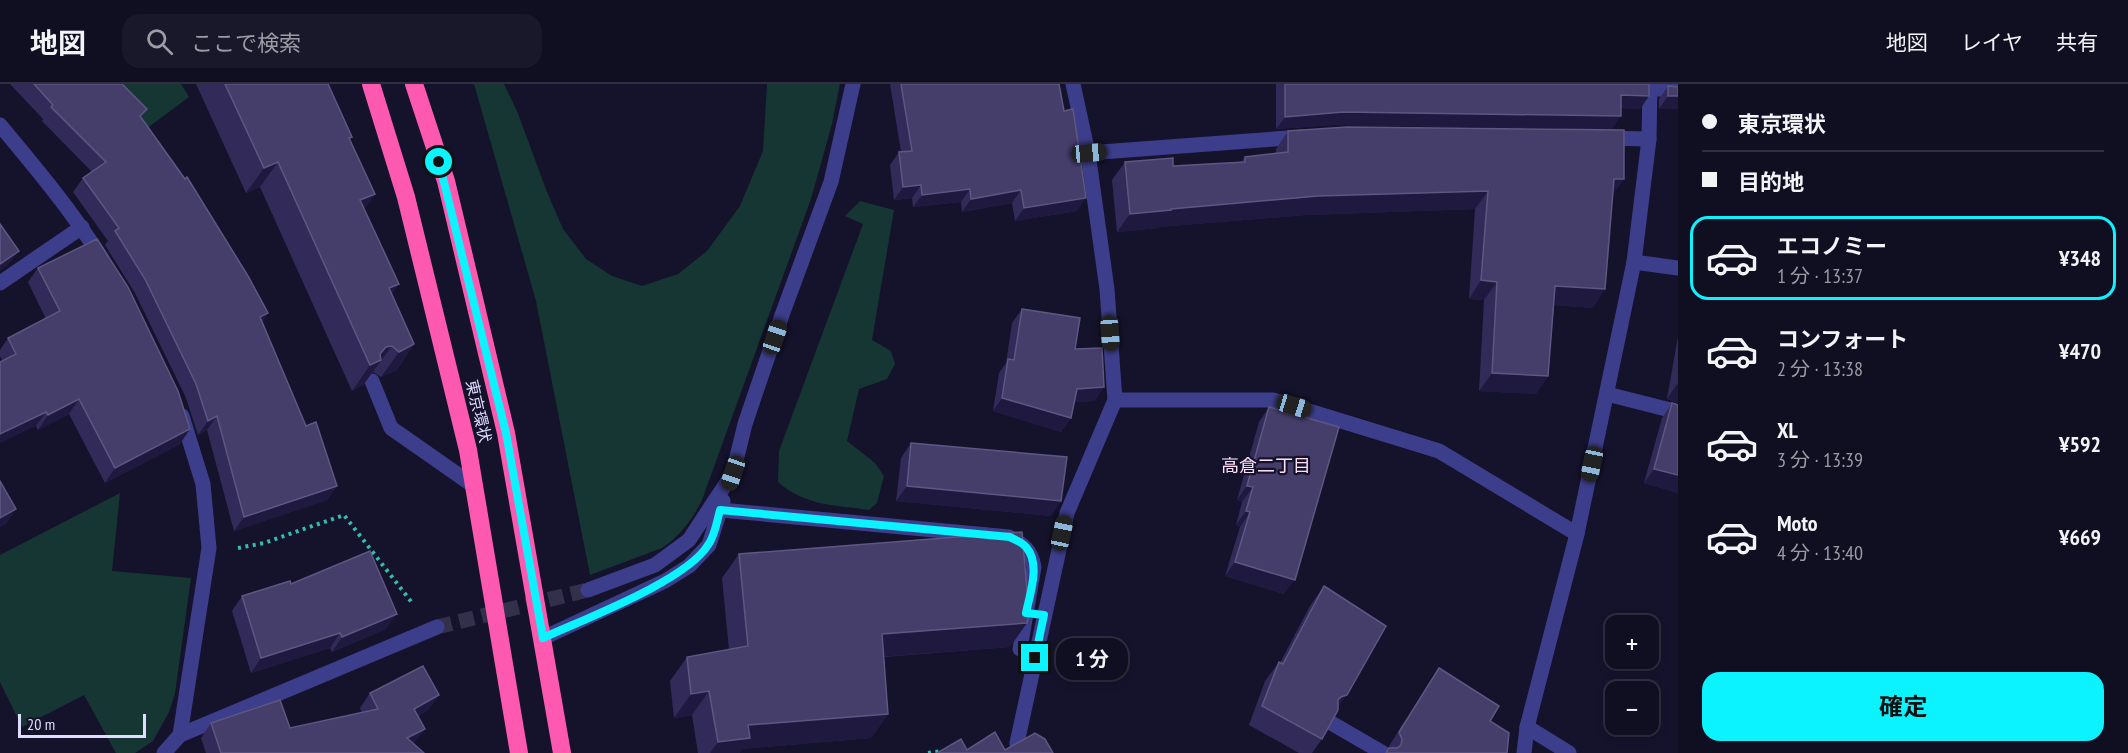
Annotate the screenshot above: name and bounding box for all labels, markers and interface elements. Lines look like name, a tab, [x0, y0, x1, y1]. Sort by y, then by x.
search box	[122, 14, 542, 68]
text: 地図	[30, 24, 86, 61]
icon: search	[143, 25, 176, 58]
text: ここで検索	[191, 29, 301, 57]
text: 地図	[1886, 29, 1928, 56]
text: レイヤ	[1961, 29, 2023, 56]
text: 共有	[2056, 29, 2098, 56]
text: 東京環状	[1738, 110, 1826, 138]
car	[1070, 142, 1108, 164]
route start	[425, 148, 452, 175]
text: 目的地	[1738, 168, 1804, 196]
icon: car	[1705, 231, 1759, 285]
text: エコノミー	[1777, 232, 1887, 260]
text: ¥348	[2059, 244, 2101, 272]
text: 1 分 · 13:37	[1777, 263, 1863, 289]
car	[1100, 314, 1120, 352]
car	[761, 317, 789, 357]
icon: car	[1705, 324, 1759, 378]
text: コンフォート	[1777, 325, 1908, 353]
text: ¥470	[2059, 337, 2101, 365]
text: 2 分 · 13:38	[1777, 356, 1863, 382]
street label: 東京環状	[462, 378, 496, 444]
car	[1274, 392, 1314, 420]
text: XL	[1777, 416, 1798, 444]
icon: car	[1705, 417, 1759, 471]
text: ¥592	[2059, 430, 2101, 458]
car	[1579, 445, 1605, 483]
text: 3 分 · 13:39	[1777, 447, 1863, 473]
car	[719, 453, 747, 493]
district label: 高倉二丁目	[1221, 454, 1311, 477]
text: Moto	[1777, 509, 1818, 537]
icon: car	[1705, 510, 1759, 564]
car	[1049, 514, 1075, 552]
text: ¥669	[2059, 523, 2101, 551]
text: 4 分 · 13:40	[1777, 540, 1863, 566]
map controls	[1605, 615, 1659, 735]
button: +	[1605, 615, 1659, 669]
callout: 1 分	[1056, 637, 1128, 679]
route end	[1021, 644, 1048, 671]
text: 1 分	[1075, 646, 1109, 672]
button: 確定	[1702, 672, 2104, 741]
button: −	[1605, 681, 1659, 735]
scale bar	[18, 711, 146, 738]
text: 20 m	[27, 714, 55, 734]

